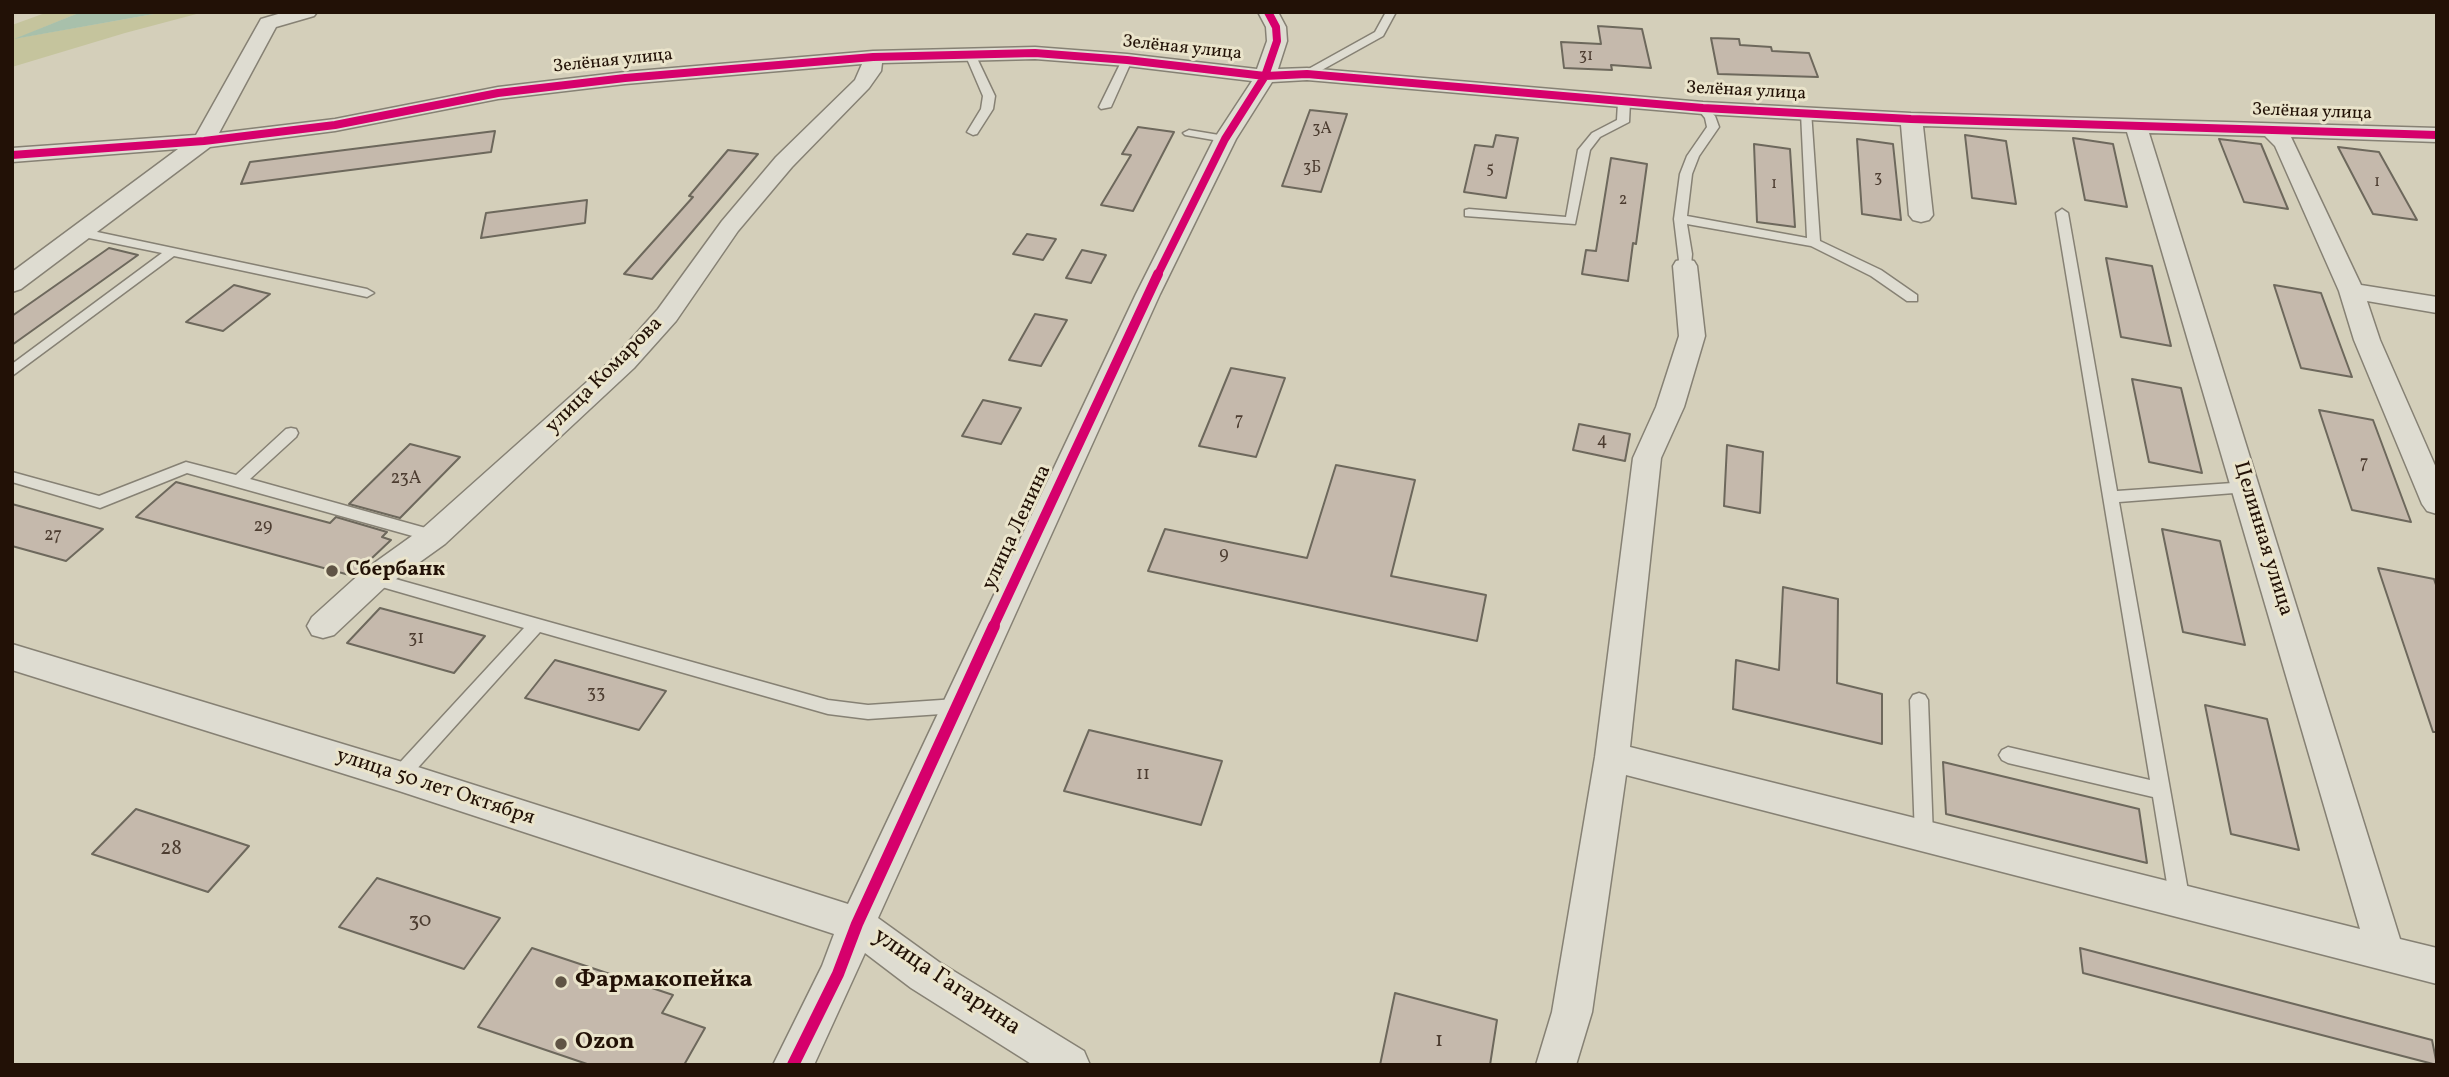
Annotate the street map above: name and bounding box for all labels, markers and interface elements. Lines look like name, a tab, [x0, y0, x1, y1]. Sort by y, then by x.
street label: Зелёная улица	[1121, 32, 1243, 66]
street label: Зелёная улица	[552, 45, 674, 79]
house number: 31	[1579, 47, 1593, 67]
street label: Зелёная улица	[1685, 78, 1807, 106]
street label: Зелёная улица	[2252, 100, 2372, 126]
house number: 3А	[1312, 120, 1332, 140]
house number: 3Б	[1303, 159, 1321, 179]
house number: 5	[1486, 160, 1494, 180]
house number: 3	[1874, 169, 1882, 189]
house number: 1	[2374, 173, 2380, 193]
house number: 1	[1771, 175, 1777, 195]
house number: 2	[1619, 191, 1627, 211]
street label: улица Комарова	[541, 312, 669, 440]
house number: 7	[1235, 411, 1243, 433]
house number: 4	[1597, 431, 1607, 453]
house number: 7	[2360, 454, 2368, 476]
street label: Целинная улица	[2226, 459, 2298, 619]
street label: улица Ленина	[978, 461, 1058, 595]
house number: 23А	[390, 469, 422, 491]
house number: 29	[254, 517, 272, 539]
house number: 27	[44, 526, 62, 548]
house number: 9	[1219, 545, 1229, 567]
place label: Сбербанк	[346, 558, 445, 584]
marker: Сбербанк	[324, 563, 340, 579]
house number: 31	[408, 629, 424, 651]
house number: 33	[587, 684, 605, 706]
street label: улица 50 лет Октября	[333, 744, 537, 832]
house number: 11	[1136, 765, 1150, 787]
house number: 28	[160, 837, 182, 863]
house number: 30	[409, 909, 431, 935]
street label: улица Гагарина	[867, 923, 1025, 1043]
place label: Фармакопейка	[575, 968, 753, 996]
marker: Фармакопейка	[553, 974, 569, 990]
house number: 1	[1435, 1029, 1443, 1055]
place label: Ozon	[575, 1030, 635, 1058]
marker: Ozon	[553, 1036, 569, 1052]

